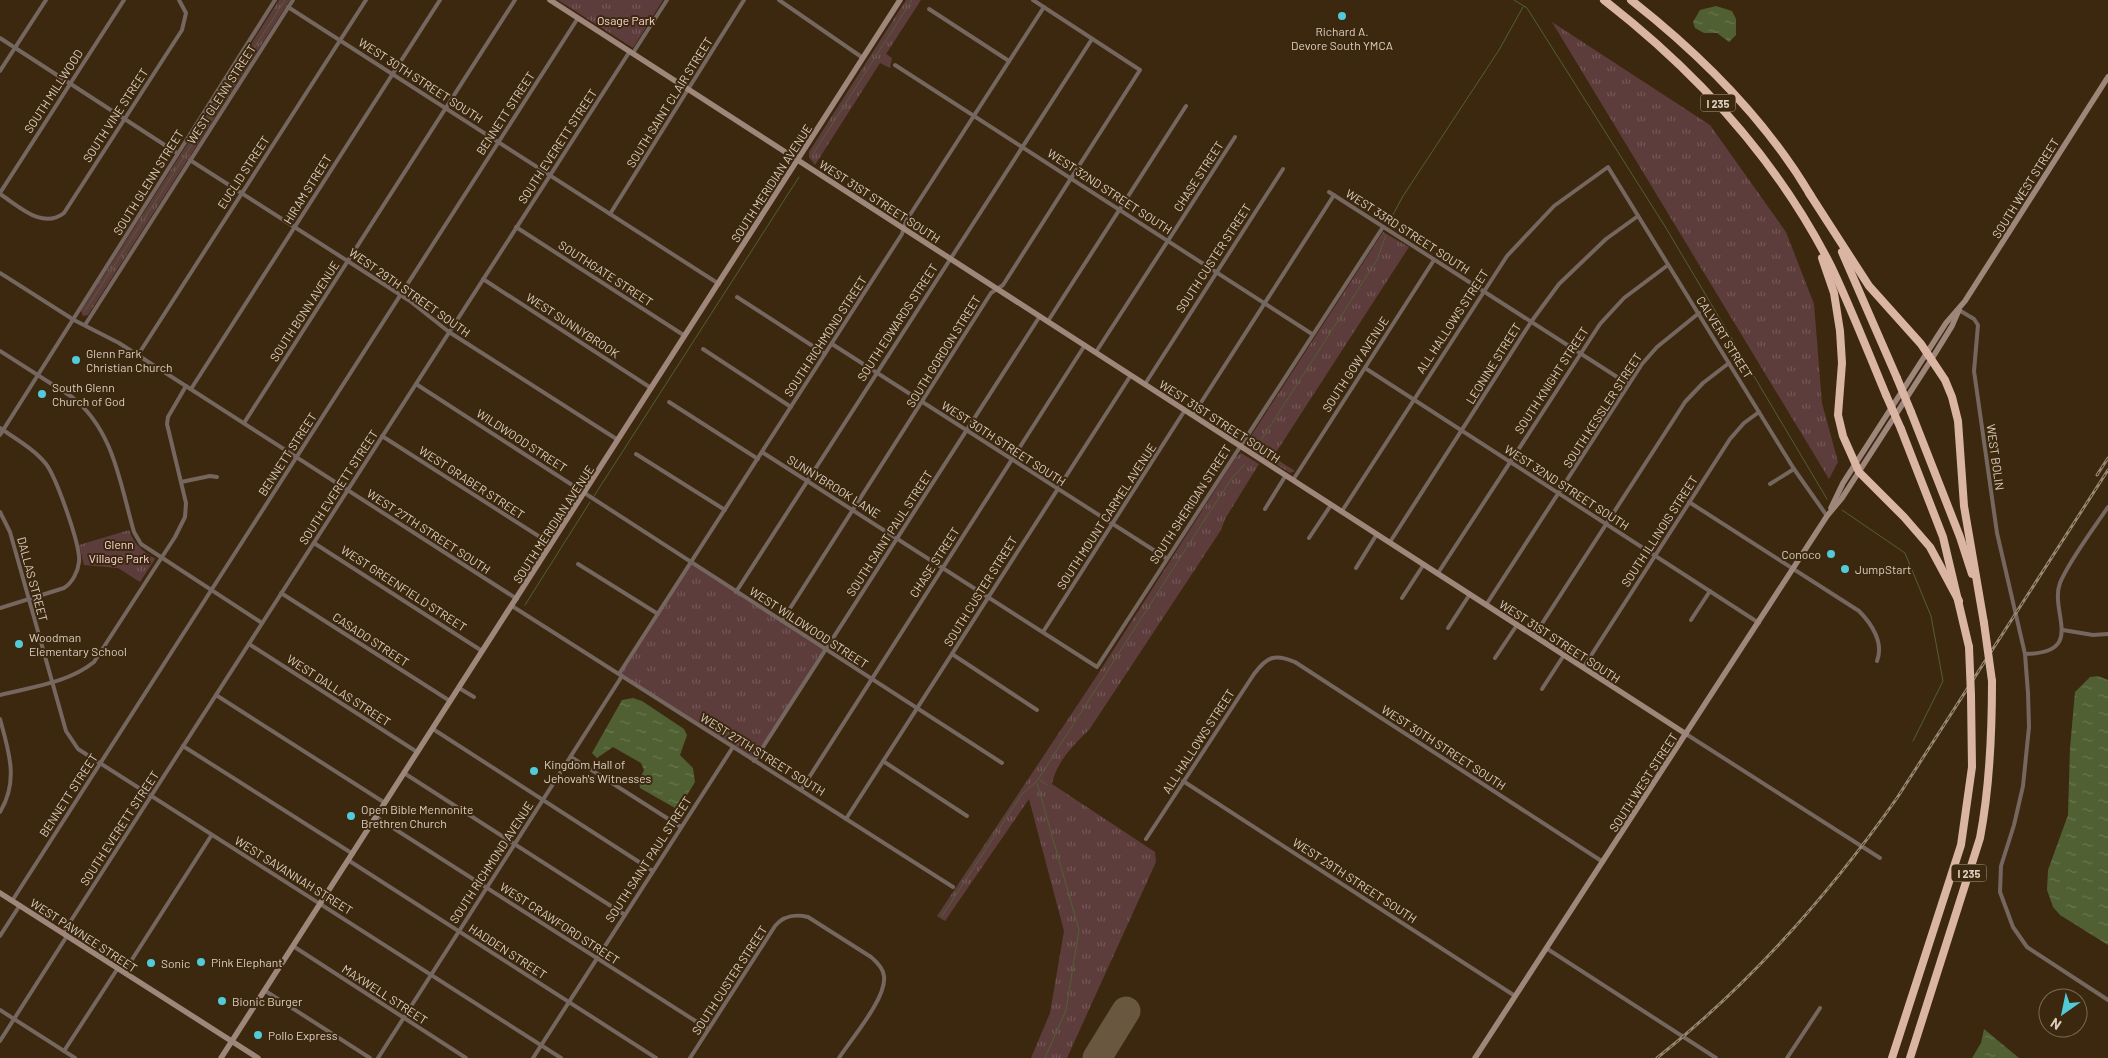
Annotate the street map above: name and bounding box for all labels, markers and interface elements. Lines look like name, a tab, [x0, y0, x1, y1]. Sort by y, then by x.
marker: Richard A. Devore South YMCA	[1336, 10, 1348, 22]
park label: Osage Park	[597, 13, 655, 27]
place label: Richard A. Devore South YMCA	[1291, 24, 1393, 52]
street label: SOUTH SAINT CLAIR STREET	[623, 34, 715, 170]
street label: WEST 30TH STREET SOUTH	[356, 35, 486, 125]
street label: WEST GLENN STREET	[184, 41, 258, 146]
street label: SOUTH MILLWOOD	[21, 47, 85, 135]
street label: SOUTH VINE STREET	[79, 65, 151, 165]
street label: BENNETT STREET	[473, 69, 537, 157]
street label: SOUTH EVERETT STREET	[515, 86, 599, 206]
road number: I 235	[1700, 95, 1736, 112]
street label: SOUTH MERIDIAN AVENUE	[728, 121, 814, 245]
street label: SOUTH GLENN STREET	[110, 127, 186, 237]
street label: EUCLID STREET	[214, 133, 272, 211]
street label: SOUTH WEST STREET	[1989, 135, 2062, 241]
street label: CHASE STREET	[1170, 138, 1226, 214]
street label: WEST 32ND STREET SOUTH	[1045, 145, 1175, 237]
street label: HIRAM STREET	[280, 152, 334, 226]
street label: WEST 31ST STREET SOUTH	[817, 157, 943, 245]
street label: WEST 33RD STREET SOUTH	[1343, 186, 1473, 276]
street label: SOUTH CUSTER STREET	[1172, 201, 1254, 315]
street label: SOUTHGATE STREET	[556, 237, 656, 309]
street label: WEST 29TH STREET SOUTH	[347, 245, 473, 339]
street label: SOUTH BONN AVENUE	[266, 258, 342, 364]
street label: SOUTH EDWARDS STREET	[854, 261, 940, 383]
street label: ALL HALLOWS STREET	[1413, 266, 1491, 376]
street label: SOUTH RICHMOND STREET	[781, 273, 869, 399]
street label: WEST SUNNYBROOK	[524, 290, 623, 361]
street label: SOUTH GORDON STREET	[903, 292, 983, 409]
street label: CALVERT STREET	[1694, 293, 1756, 381]
street label: SOUTH GOW AVENUE	[1319, 314, 1391, 414]
street label: LEONINE STREET	[1463, 320, 1524, 406]
street label: SOUTH KNIGHT STREET	[1511, 324, 1591, 436]
place label: Glenn Park Christian Church	[86, 346, 173, 374]
street label: SOUTH KESSLER STREET	[1560, 350, 1644, 470]
marker: Glenn Park Christian Church	[70, 354, 82, 366]
street label: WEST 31ST STREET SOUTH	[1157, 377, 1283, 465]
place label: South Glenn Church of God	[52, 380, 125, 408]
marker: South Glenn Church of God	[36, 388, 48, 400]
street label: WEST 30TH STREET SOUTH	[939, 398, 1069, 488]
street label: WILDWOOD STREET	[474, 406, 570, 475]
street label: BENNETT STREET	[255, 410, 319, 498]
street label: WEST BOLIN	[1984, 423, 2008, 491]
street label: SOUTH EVERETT STREET	[296, 427, 380, 547]
street label: SOUTH MOUNT CARMEL AVENUE	[1053, 440, 1159, 592]
street label: WEST 32ND STREET SOUTH	[1502, 441, 1632, 533]
street label: SOUTH SHERIDAN STREET	[1146, 442, 1234, 566]
street label: WEST GRABER STREET	[417, 443, 527, 521]
street label: SUNNYBROOK LANE	[785, 452, 883, 520]
street label: SOUTH MERIDIAN AVENUE	[510, 462, 596, 586]
street label: SOUTH SAINT PAUL STREET	[843, 467, 935, 599]
street label: SOUTH ILLINOIS STREET	[1618, 473, 1700, 589]
street label: WEST 27TH STREET SOUTH	[365, 486, 493, 576]
street label: CHASE STREET	[906, 524, 962, 600]
street label: SOUTH CUSTER STREET	[940, 533, 1020, 649]
street label: DALLAS STREET	[15, 535, 51, 623]
park label: Glenn Village Park	[89, 537, 149, 565]
street label: WEST GREENFIELD STREET	[339, 542, 470, 634]
place label: Conoco	[1782, 547, 1821, 561]
marker: Conoco	[1825, 548, 1837, 560]
place label: JumpStart	[1855, 562, 1911, 576]
marker: JumpStart	[1839, 563, 1851, 575]
street label: WEST WILDWOOD STREET	[747, 583, 871, 671]
street label: WEST 31ST STREET SOUTH	[1497, 597, 1623, 685]
street label: CASADO STREET	[330, 609, 412, 669]
place label: Woodman Elementary School	[29, 630, 127, 658]
marker: Woodman Elementary School	[13, 638, 25, 650]
street label: WEST DALLAS STREET	[285, 651, 394, 729]
street label: ALL HALLOWS STREET	[1159, 686, 1237, 796]
street label: WEST 30TH STREET SOUTH	[1379, 702, 1509, 792]
street label: WEST 27TH STREET SOUTH	[698, 710, 828, 798]
street label: SOUTH WEST STREET	[1606, 730, 1680, 834]
street label: BENNETT STREET	[36, 751, 100, 839]
place label: Kingdom Hall of Jehovah's Witnesses	[544, 757, 652, 785]
marker: Kingdom Hall of Jehovah's Witnesses	[528, 765, 540, 777]
street label: SOUTH EVERETT STREET	[77, 768, 161, 888]
street label: SOUTH SAINT PAUL STREET	[602, 793, 694, 925]
street label: SOUTH RICHMOND AVENUE	[446, 798, 536, 926]
place label: Open Bible Mennonite Brethren Church	[361, 802, 473, 830]
marker: Open Bible Mennonite Brethren Church	[345, 810, 357, 822]
street label: WEST SAVANNAH STREET	[232, 833, 356, 917]
street label: WEST 29TH STREET SOUTH	[1290, 835, 1420, 925]
road number: I 235	[1952, 864, 1986, 881]
street label: WEST CRAWFORD STREET	[498, 879, 622, 967]
street label: WEST PAWNEE STREET	[28, 895, 140, 975]
street label: HADDEN STREET	[466, 921, 550, 981]
street label: SOUTH CUSTER STREET	[688, 923, 770, 1037]
place label: Pink Elephant	[211, 955, 283, 969]
place label: Sonic	[161, 956, 190, 970]
marker: Pink Elephant	[195, 956, 207, 968]
marker: Sonic	[145, 957, 157, 969]
street label: MAXWELL STREET	[340, 961, 430, 1027]
north arrow	[2038, 988, 2088, 1038]
place label: Bionic Burger	[232, 994, 303, 1008]
marker: Bionic Burger	[216, 995, 228, 1007]
text: N	[2047, 1015, 2064, 1034]
place label: Pollo Express	[268, 1028, 338, 1042]
marker: Pollo Express	[252, 1029, 264, 1041]

